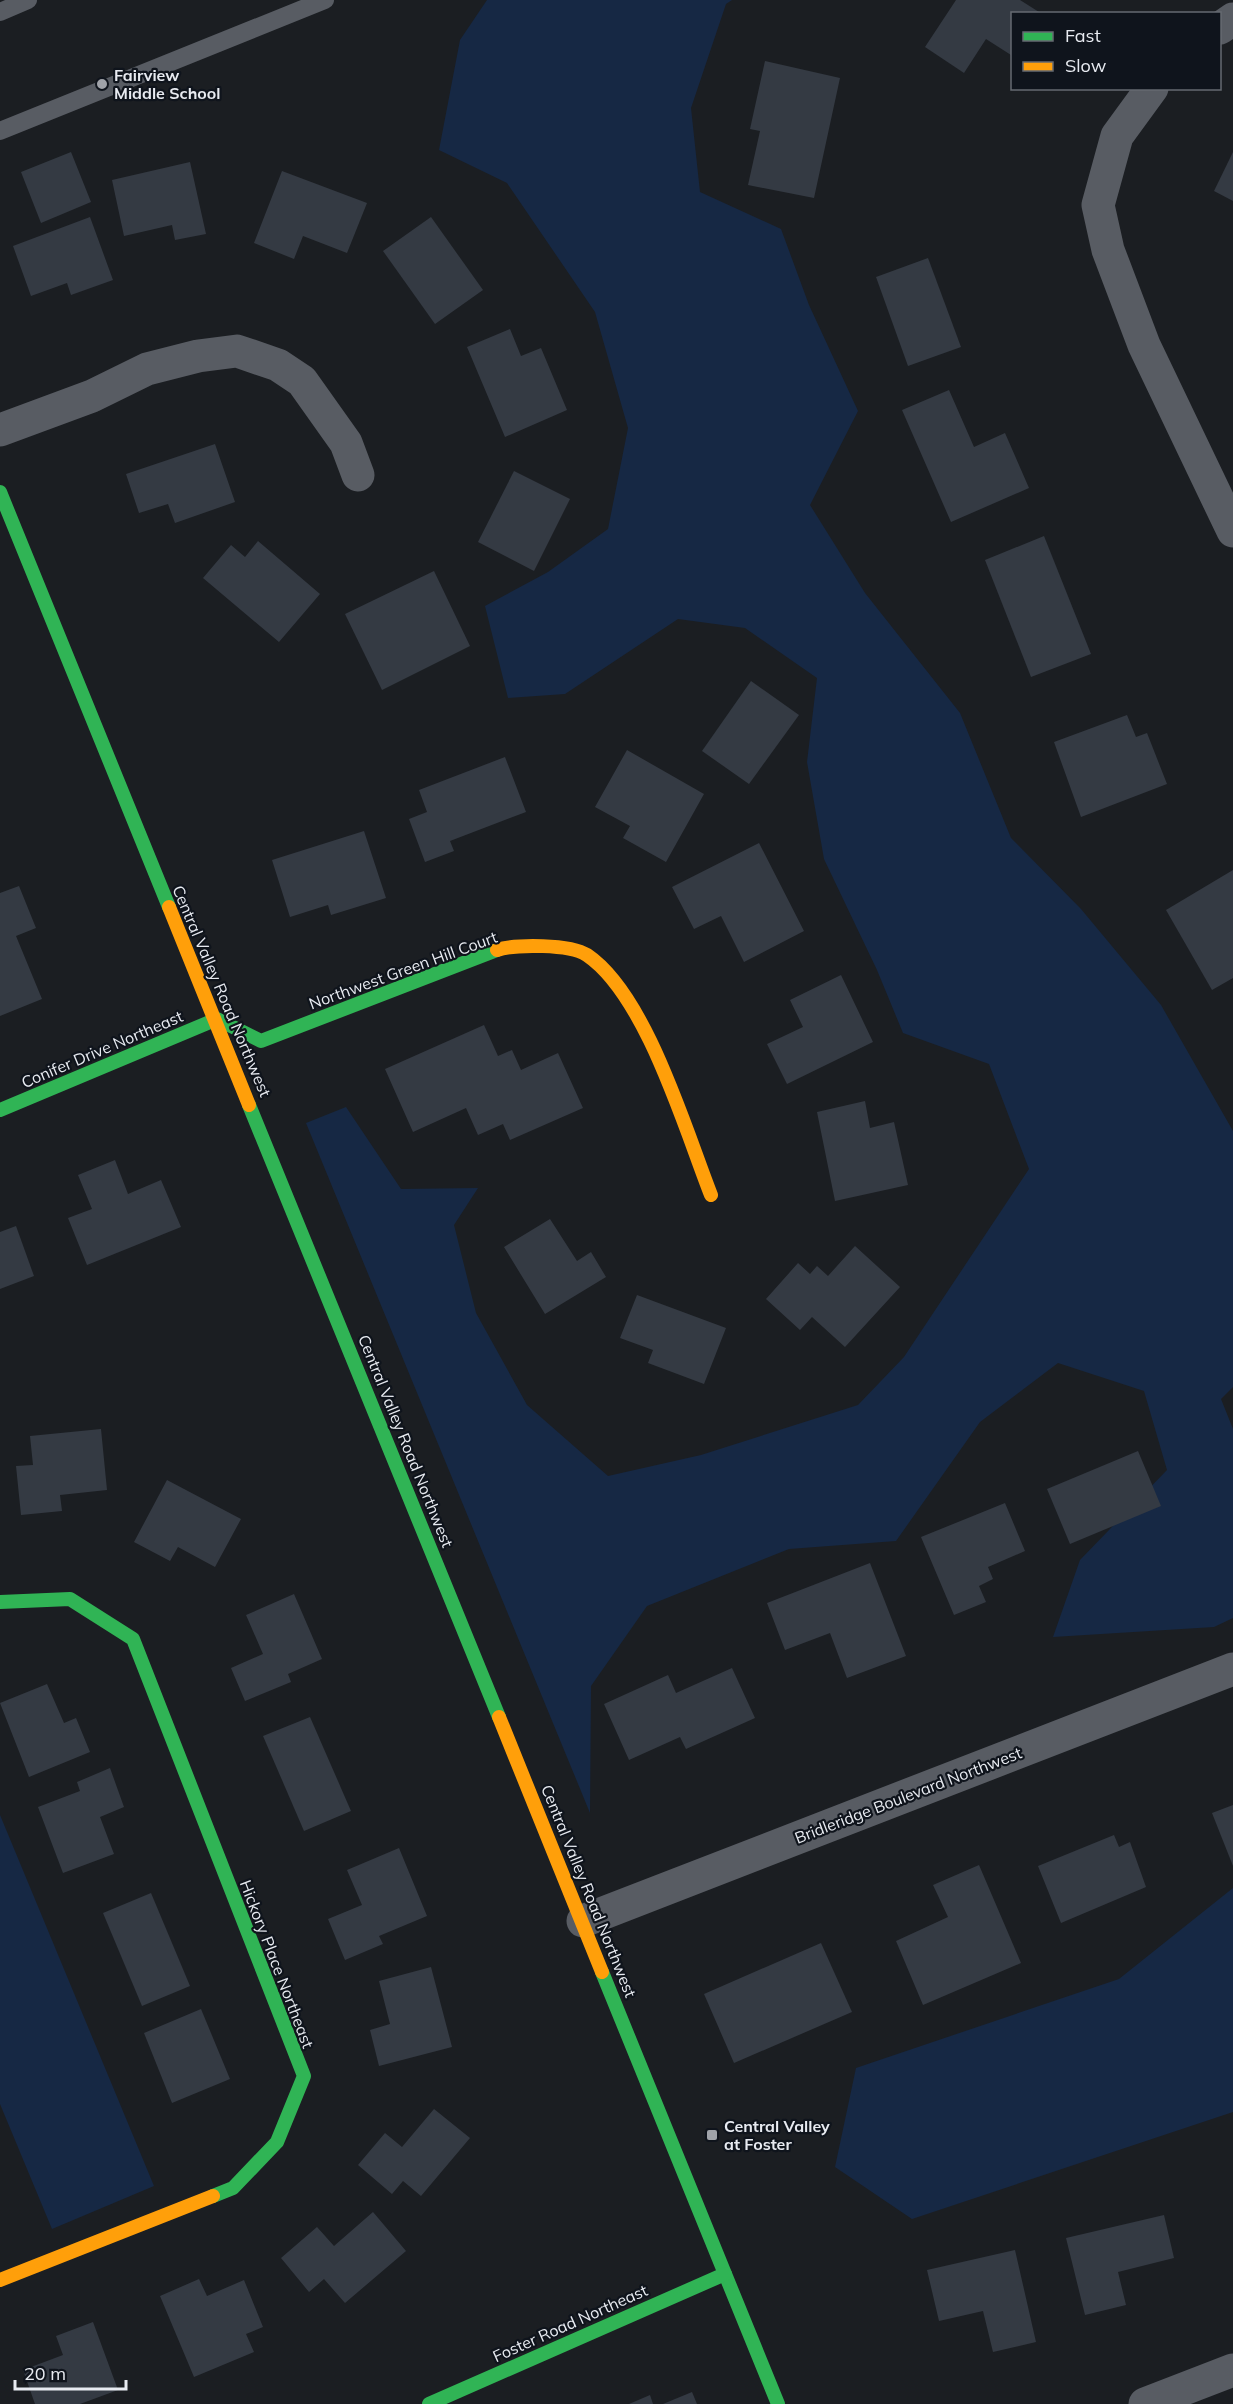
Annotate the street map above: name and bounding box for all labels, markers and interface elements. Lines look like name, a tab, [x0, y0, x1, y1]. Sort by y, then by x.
legend	[1011, 12, 1221, 90]
text: Fast	[1065, 24, 1101, 47]
text: Slow	[1065, 54, 1107, 77]
place label: Fairview Middle School	[114, 65, 220, 103]
marker: Fairview Middle School	[95, 77, 109, 91]
street label: Central Valley Road Northwest	[168, 882, 276, 1100]
street label: Northwest Green Hill Court	[306, 926, 500, 1013]
street label: Conifer Drive Northeast	[18, 1006, 186, 1092]
street label: Central Valley Road Northwest	[354, 1332, 458, 1551]
street label: Bridleridge Boulevard Northwest	[792, 1742, 1025, 1848]
street label: Central Valley Road Northwest	[537, 1782, 641, 2001]
street label: Hickory Place Northeast	[236, 1877, 318, 2051]
place label: Central Valley at Foster	[724, 2116, 830, 2154]
marker: Central Valley at Foster	[705, 2128, 719, 2142]
street label: Foster Road Northeast	[489, 2280, 651, 2366]
scale bar	[15, 2353, 126, 2391]
text: 20 m	[24, 2362, 66, 2385]

